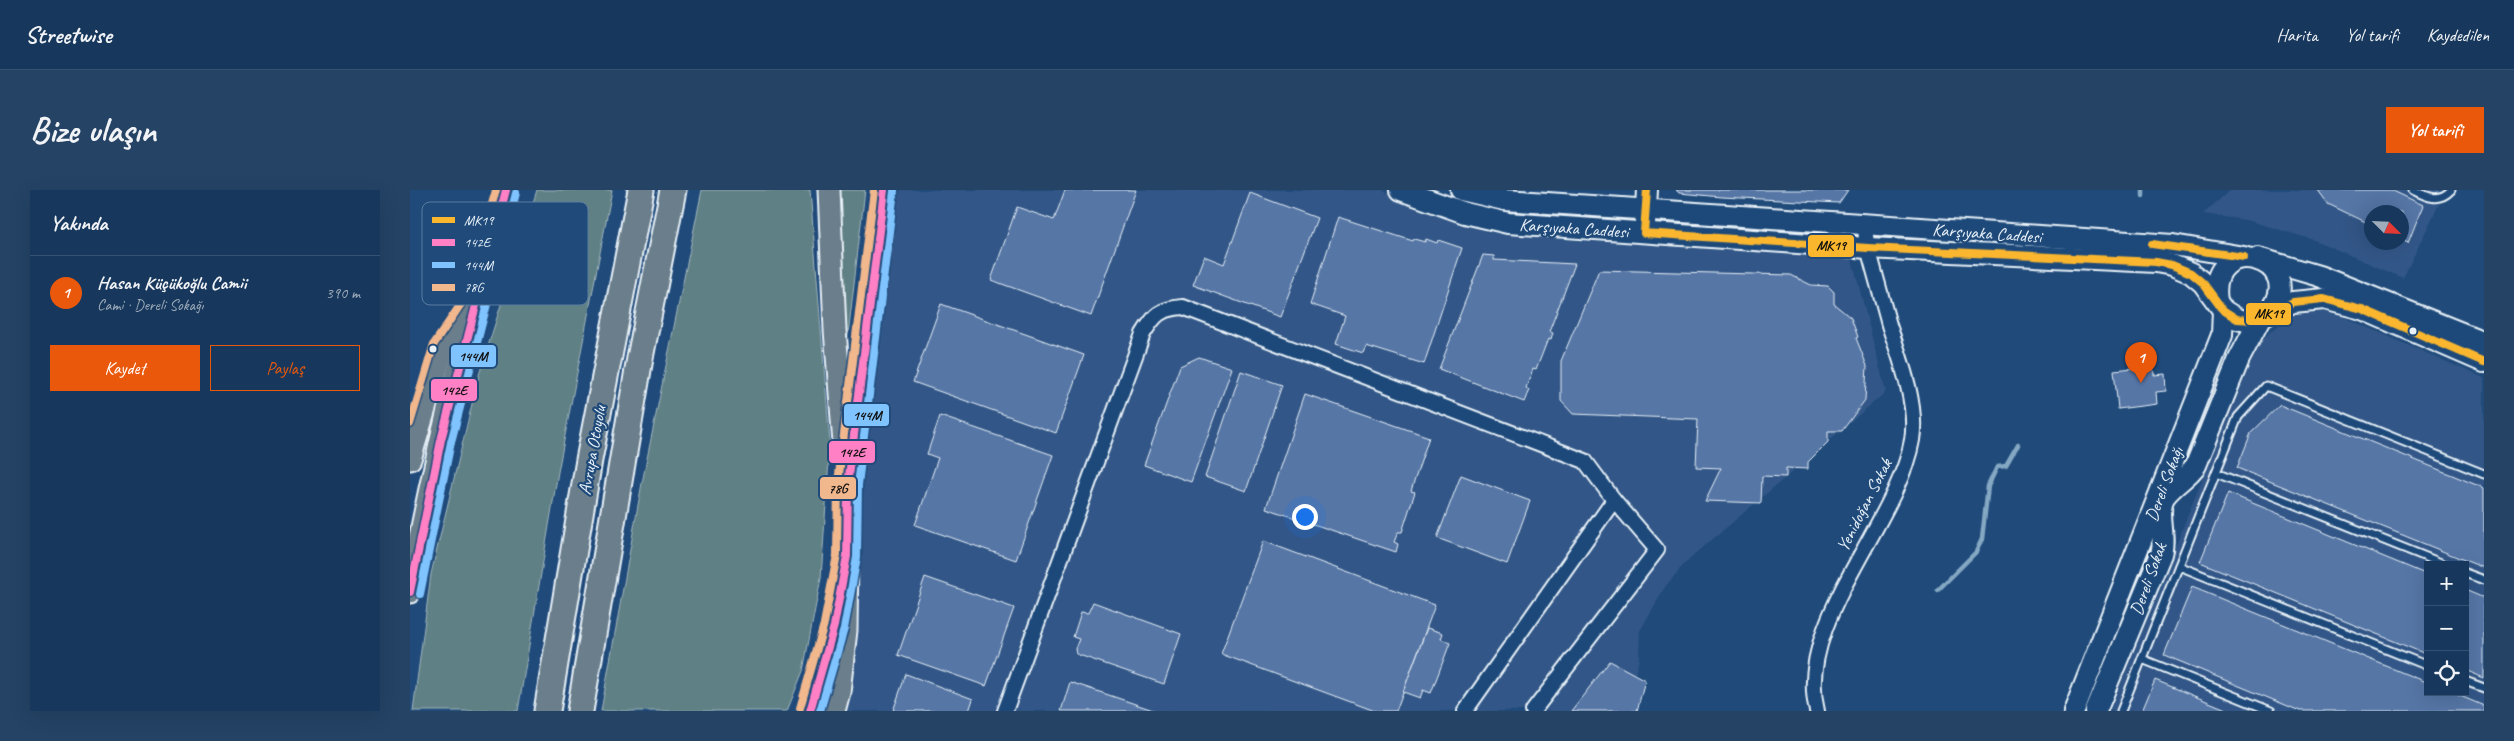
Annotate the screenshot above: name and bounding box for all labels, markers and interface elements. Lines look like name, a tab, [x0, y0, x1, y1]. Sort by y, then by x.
text: Streetwise	[25, 20, 111, 50]
text: Harita	[2277, 24, 2318, 46]
text: Yol tarifi	[2346, 24, 2399, 46]
text: Kaydedilen	[2427, 24, 2489, 46]
button: Yol tarifi	[2386, 107, 2484, 153]
text: Bize ulaşın	[30, 108, 156, 153]
legend	[422, 202, 588, 305]
north arrow	[2364, 205, 2409, 250]
text: Yakında	[50, 210, 108, 236]
text: MK19	[464, 212, 495, 229]
street label: Karşıyaka Caddesi	[1519, 213, 1632, 243]
street label: Karşıyaka Caddesi	[1932, 218, 2045, 248]
text: 142E	[464, 234, 492, 251]
line badge: MK19	[1807, 234, 1855, 258]
text: MK19	[1816, 237, 1848, 254]
text: 144M	[464, 257, 495, 274]
text: Hasan Küçükoğlu Camii	[97, 271, 246, 295]
text: 78G	[464, 279, 486, 296]
text: 1	[62, 283, 70, 303]
text: 390 m	[326, 283, 360, 303]
text: Cami · Dereli Sokağı	[97, 295, 204, 315]
line badge: MK19	[2245, 302, 2292, 326]
text: MK19	[2254, 305, 2286, 322]
unlabelled marker	[2408, 326, 2418, 336]
pin: 1	[2125, 342, 2157, 383]
unlabelled marker	[428, 344, 438, 354]
line badge: 144M	[450, 344, 497, 368]
button: Kaydet	[50, 345, 200, 391]
button: Paylaş	[210, 345, 360, 391]
text: 144M	[458, 348, 489, 365]
line badge: 142E	[430, 378, 478, 402]
text: 142E	[441, 382, 470, 399]
street label: Avrupa Otoyolu	[573, 402, 611, 496]
line badge: 144M	[843, 403, 890, 427]
text: 144M	[852, 407, 883, 424]
line badge: 142E	[828, 440, 876, 464]
street label: Dereli Sokağı	[2140, 443, 2188, 524]
text: 142E	[839, 444, 868, 461]
street label: Yenidoğan Sokak	[1831, 454, 1897, 555]
line badge: 78G	[819, 476, 857, 500]
text: 78G	[828, 480, 850, 497]
your location	[1292, 504, 1318, 530]
street label: Dereli Sokak	[2125, 539, 2172, 618]
map controls	[2424, 561, 2469, 696]
button: +	[2424, 561, 2469, 606]
button: −	[2424, 606, 2469, 651]
button: locate	[2424, 651, 2469, 696]

